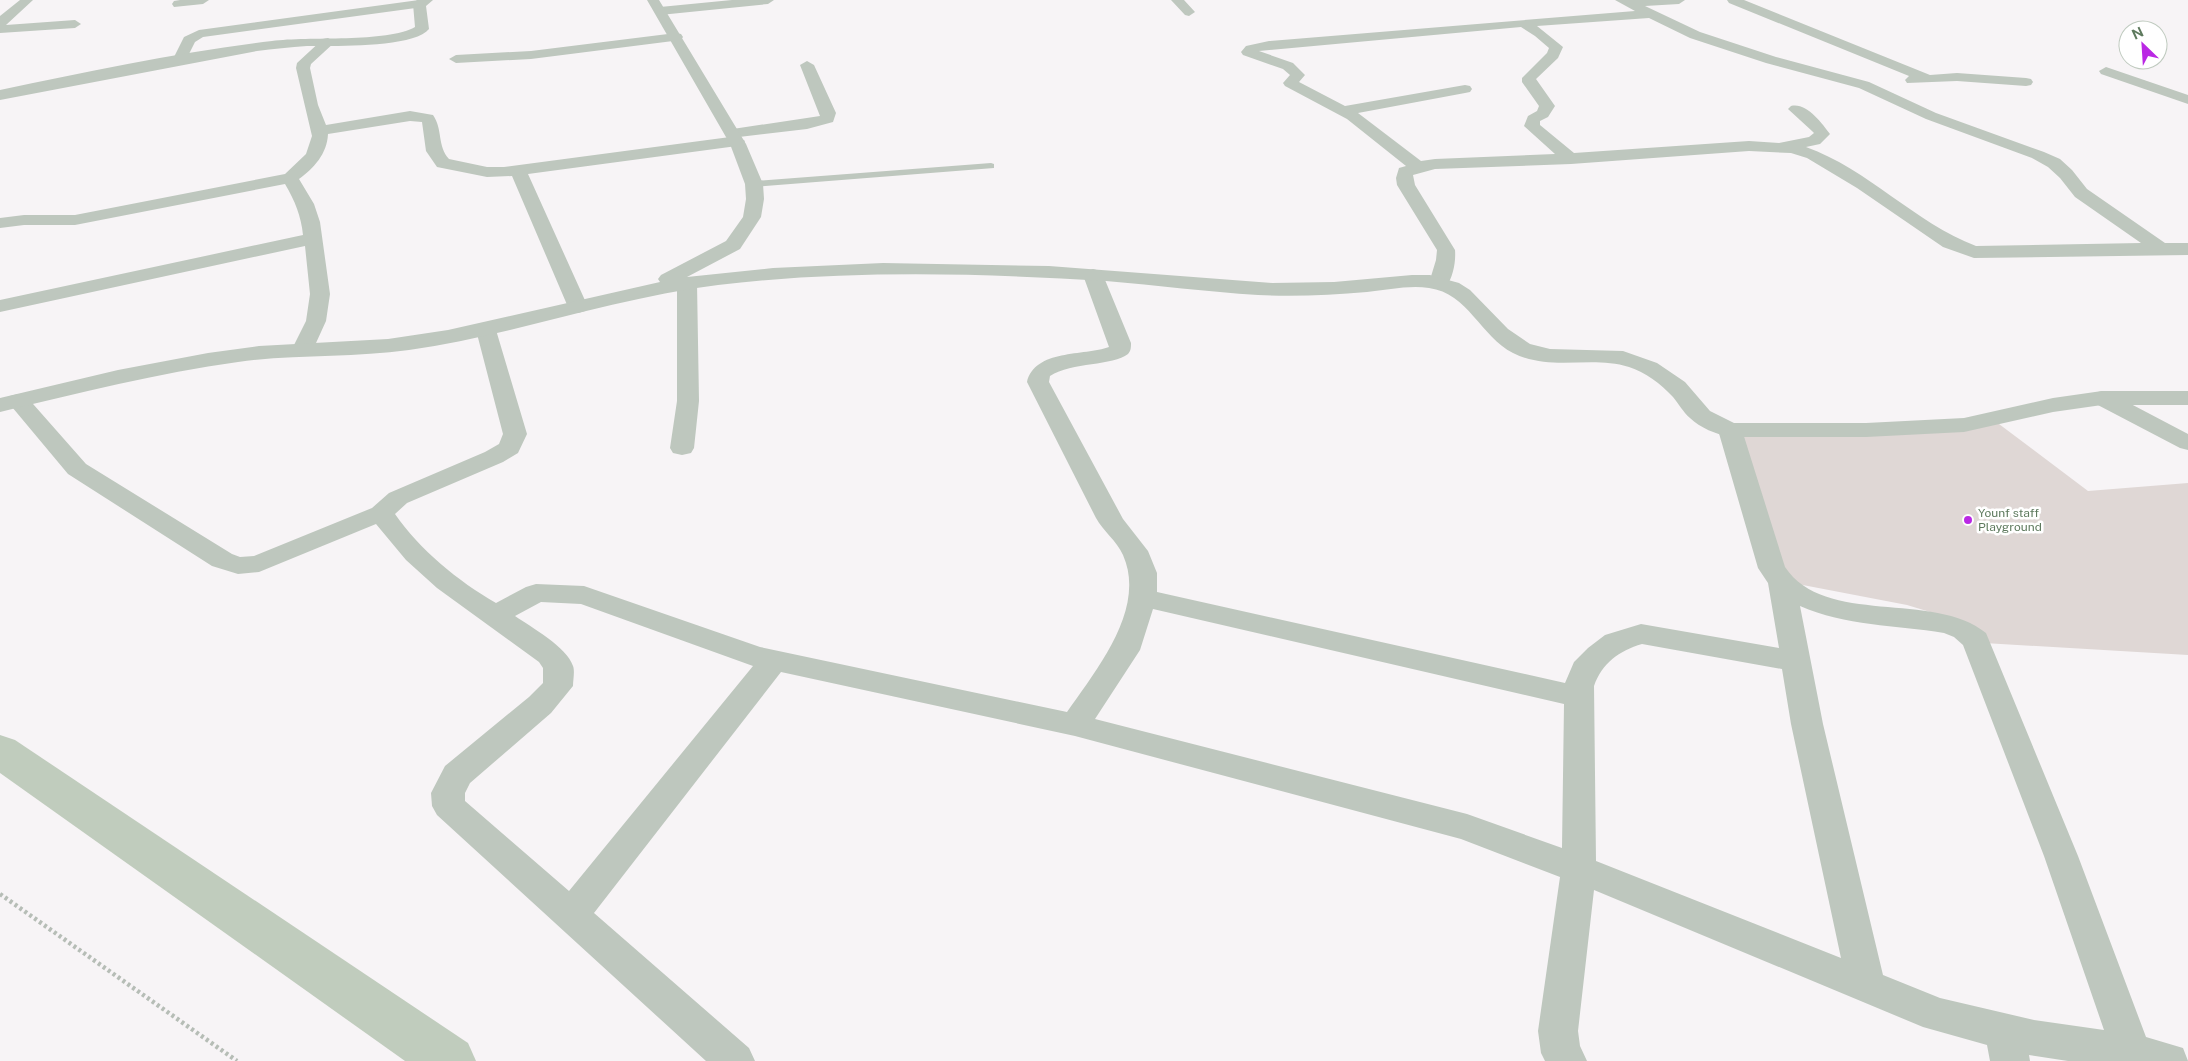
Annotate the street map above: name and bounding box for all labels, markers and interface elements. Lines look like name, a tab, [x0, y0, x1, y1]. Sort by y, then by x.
north arrow	[2118, 20, 2168, 70]
text: N	[2129, 24, 2146, 43]
place label: Younf staff Playground	[1978, 506, 2042, 534]
marker: Younf staff Playground	[1962, 514, 1974, 526]

